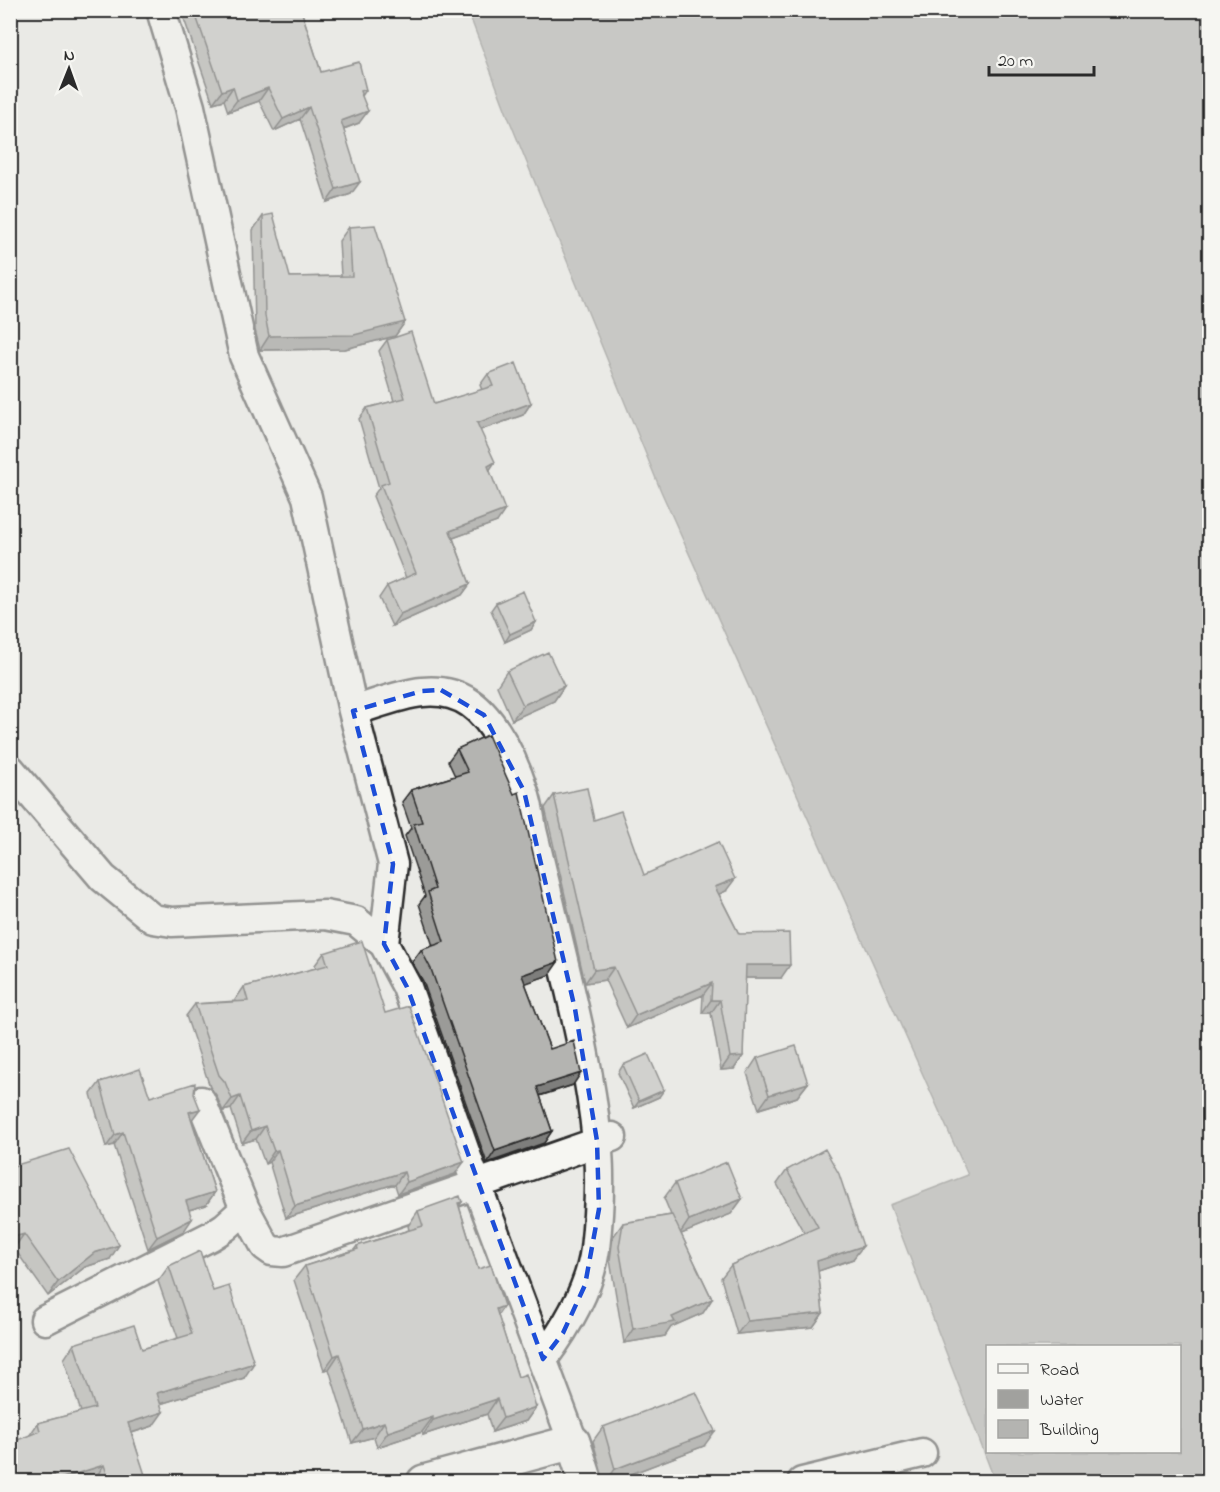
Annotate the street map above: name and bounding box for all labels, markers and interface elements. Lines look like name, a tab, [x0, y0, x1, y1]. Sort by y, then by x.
north arrow	[39, 39, 99, 99]
scale bar	[989, 39, 1094, 77]
text: N	[64, 44, 75, 68]
text: 20 m	[998, 49, 1033, 75]
legend	[986, 1345, 1181, 1453]
text: Road	[1040, 1358, 1079, 1384]
text: Water	[1040, 1388, 1084, 1414]
text: Building	[1039, 1418, 1099, 1445]

